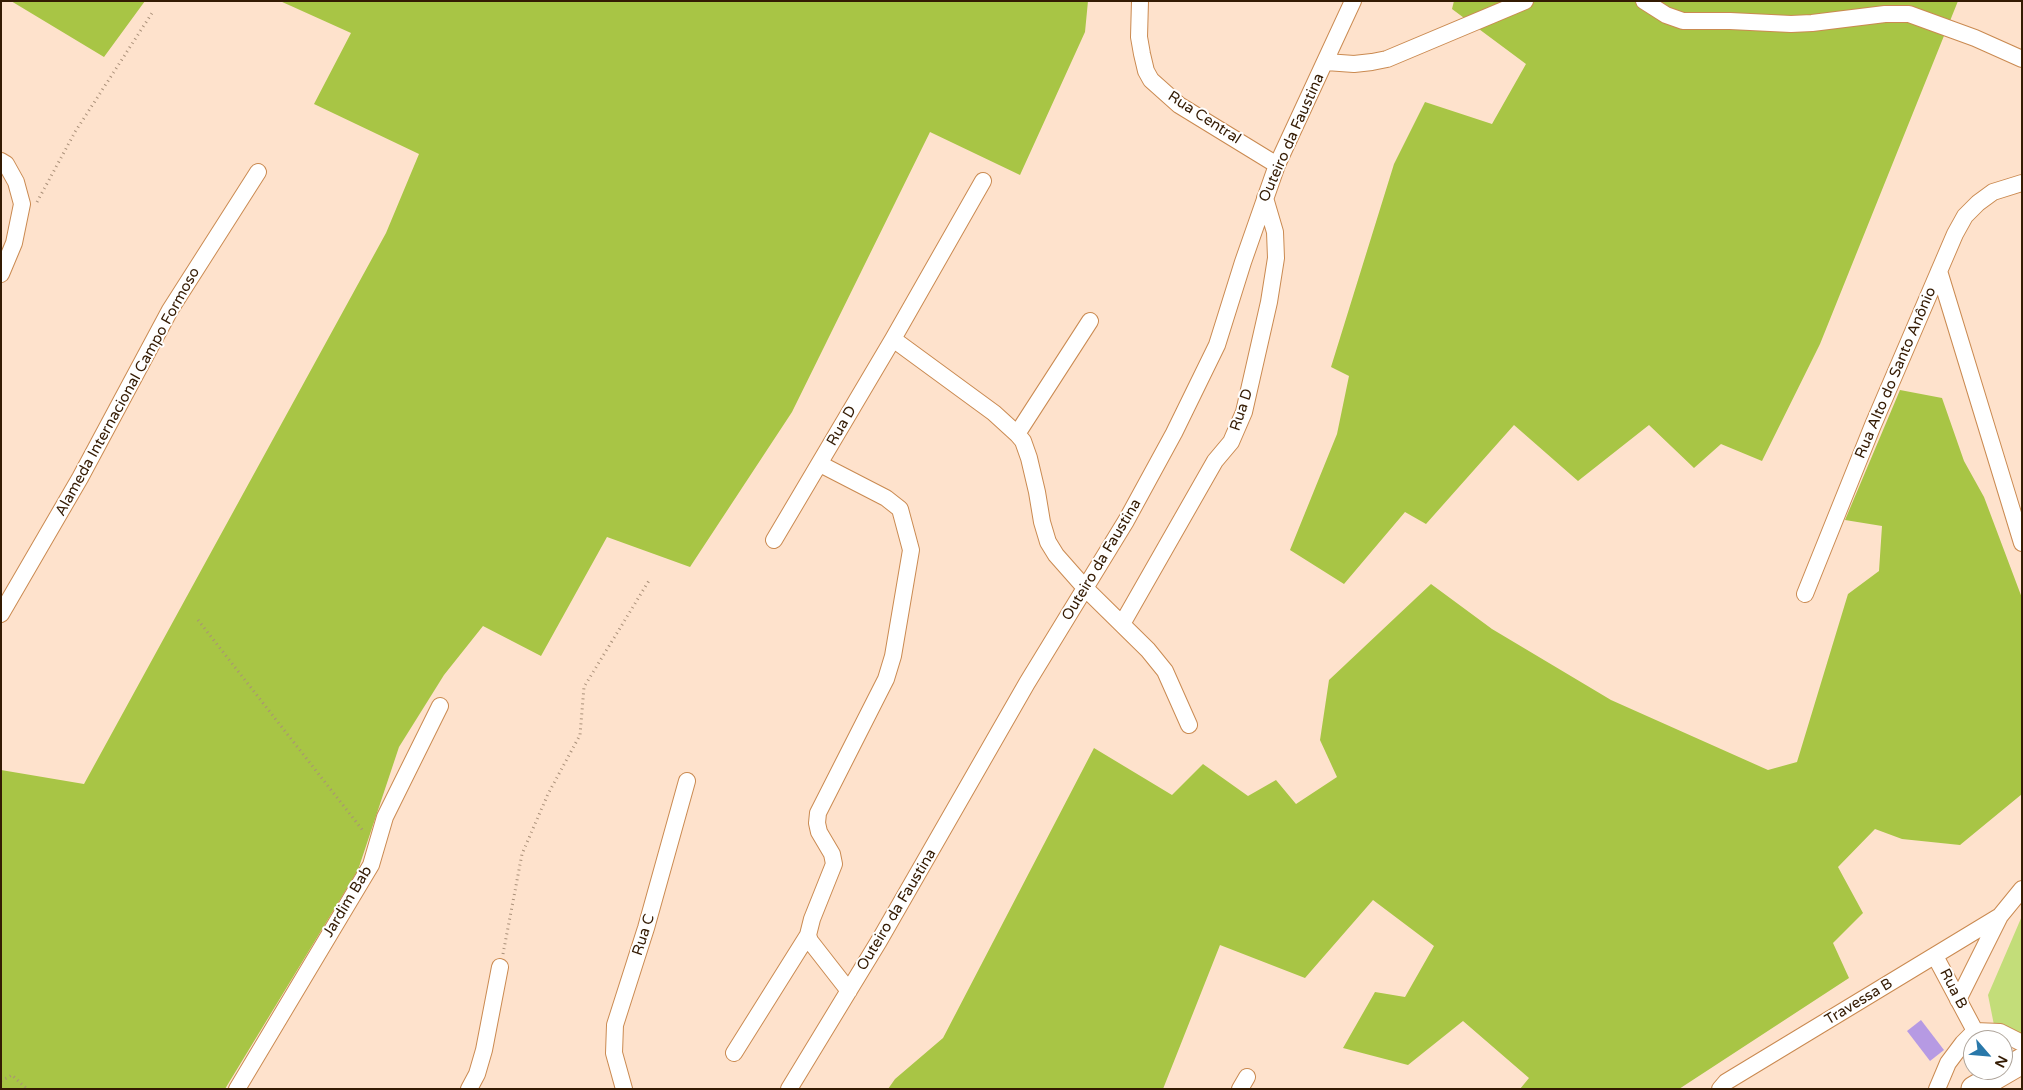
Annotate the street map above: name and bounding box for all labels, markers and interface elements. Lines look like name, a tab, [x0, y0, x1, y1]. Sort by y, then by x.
street label: Outeiro da Faustina	[1256, 71, 1328, 205]
street label: Rua Central	[1164, 88, 1244, 148]
street label: Alameda Internacional Campo Formoso	[52, 264, 204, 520]
street label: Rua Alto do Santo Anônio	[1852, 284, 1940, 462]
street label: Rua D	[1227, 387, 1257, 433]
street label: Rua D	[823, 403, 861, 449]
street label: Outeiro da Faustina	[1058, 496, 1146, 624]
street label: Outeiro da Faustina	[853, 846, 941, 974]
street label: Jardim Bab	[320, 863, 376, 941]
street label: Rua C	[629, 912, 659, 958]
street label: Rua B	[1935, 966, 1971, 1012]
street label: Travessa B	[1822, 975, 1896, 1029]
north arrow	[1963, 1030, 2013, 1080]
text: N	[1991, 1053, 2011, 1070]

